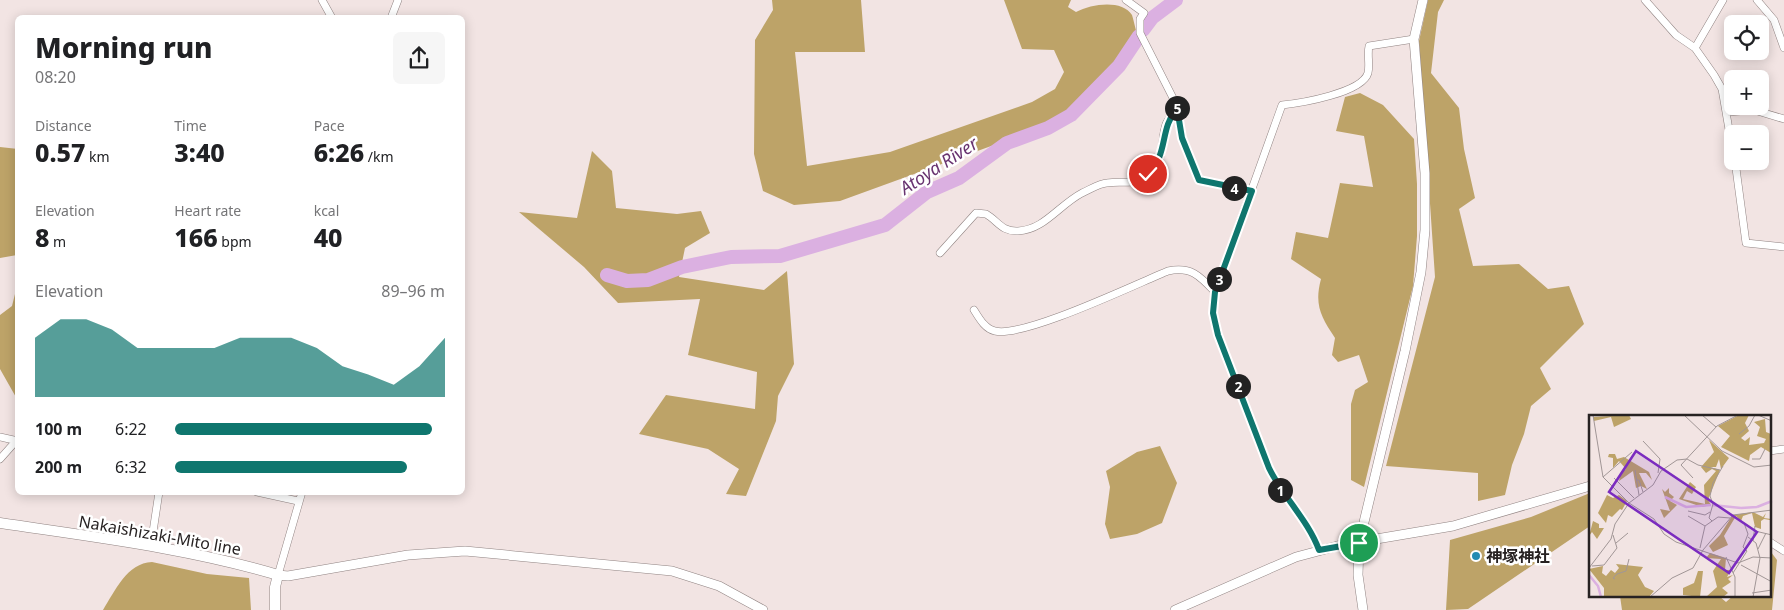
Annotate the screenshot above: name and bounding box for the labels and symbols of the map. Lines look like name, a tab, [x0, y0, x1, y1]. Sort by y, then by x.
pin: 5	[1164, 96, 1190, 120]
water label: Atoya River	[893, 130, 983, 200]
pin	[1127, 153, 1169, 195]
pin: 4	[1222, 176, 1246, 200]
pin: 3	[1206, 266, 1232, 292]
pin: 2	[1226, 374, 1250, 398]
inset map	[1589, 415, 1772, 598]
pin: 1	[1268, 478, 1292, 502]
street label: Nakaishizaki-Mito line	[77, 510, 243, 560]
pin	[1338, 522, 1380, 564]
place label: 神塚神社	[1486, 545, 1550, 567]
marker: 神塚神社	[1470, 550, 1482, 562]

